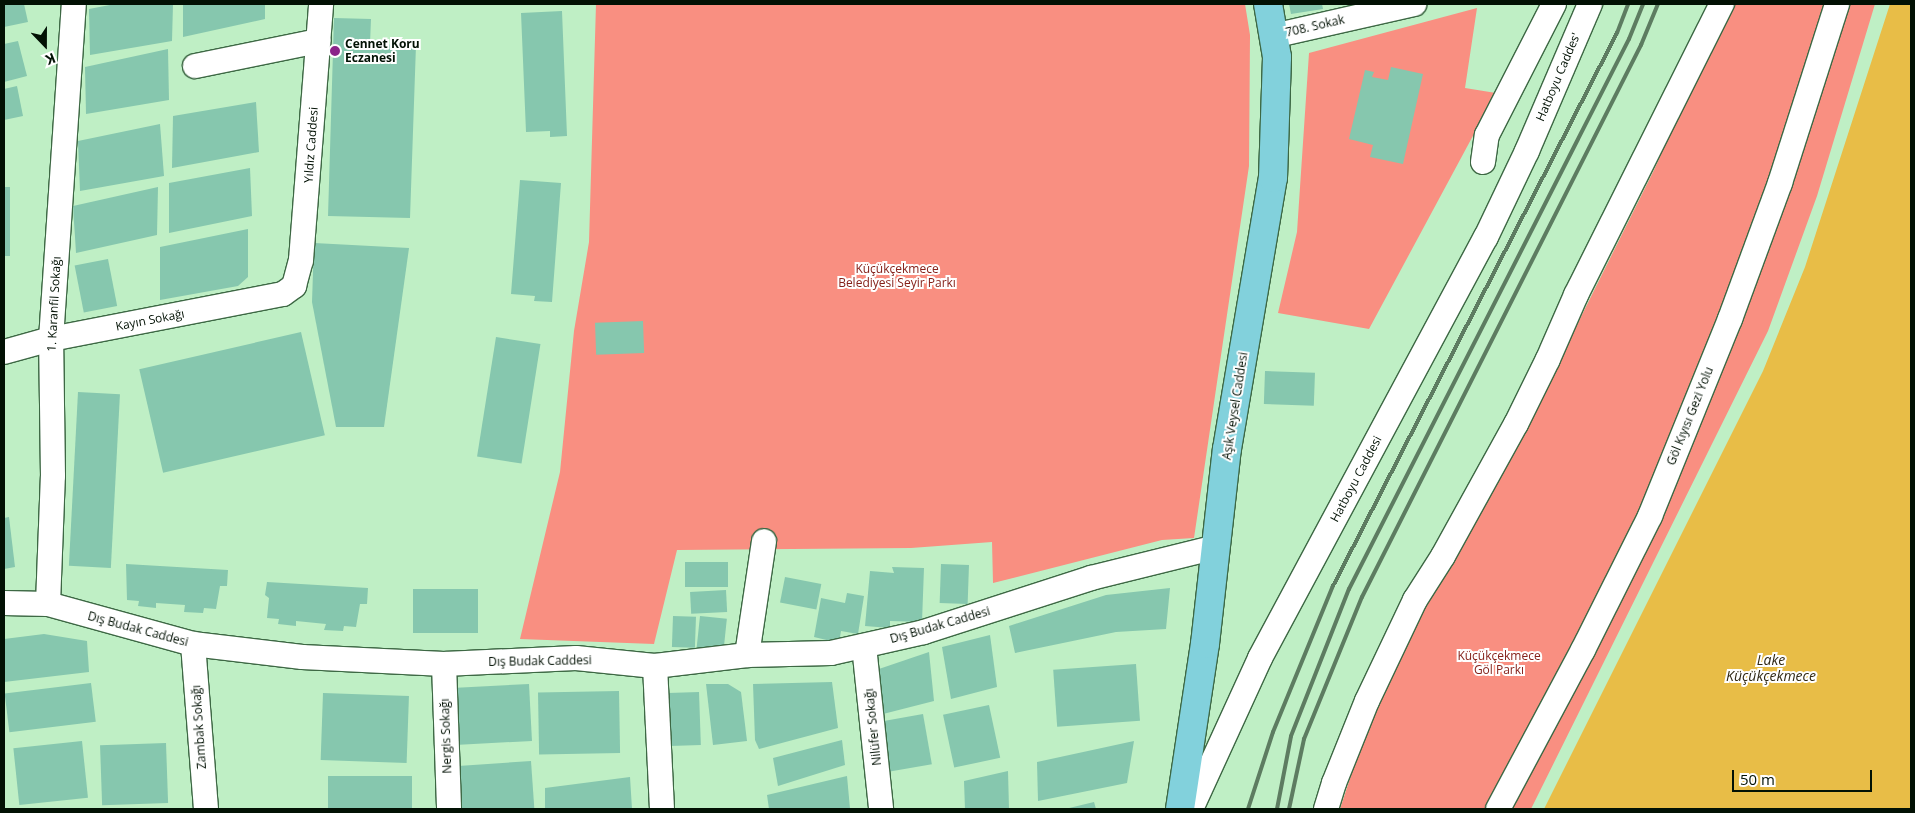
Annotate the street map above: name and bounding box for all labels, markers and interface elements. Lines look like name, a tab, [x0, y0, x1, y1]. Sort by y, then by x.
street label: 708. Sokak	[1284, 12, 1346, 40]
north arrow	[20, 20, 70, 70]
street label: Hatboyu Caddes'	[1533, 31, 1583, 123]
place label: Cennet Koru Eczanesi	[345, 37, 420, 65]
marker: Cennet Koru Eczanesi	[329, 45, 341, 57]
text: K	[43, 49, 59, 70]
street label: Yıldız Caddesi	[301, 106, 321, 184]
street label: 1. Karanfil Sokağı	[44, 256, 64, 352]
park label: Küçükçekmece Belediyesi Seyir Parkı	[838, 262, 956, 290]
street label: Kayın Sokağı	[114, 306, 186, 334]
street label: Aşık Veysel Caddesi	[1219, 351, 1251, 461]
street label: Göl Kıyısı Gezi Yolu	[1664, 365, 1716, 467]
street label: Hatboyu Caddesi	[1327, 434, 1385, 524]
street label: Dış Budak Caddesi	[888, 604, 992, 646]
street label: Dış Budak Caddesi	[86, 609, 190, 649]
park label: Küçükçekmece Göl Parkı	[1457, 649, 1541, 677]
water label: Lake Küçükçekmece	[1726, 652, 1816, 684]
street label: Dış Budak Caddesi	[488, 653, 592, 669]
street label: Zambak Sokağı	[189, 684, 209, 770]
street label: Nilüfer Sokağı	[862, 688, 884, 766]
street label: Nergis Sokağı	[437, 698, 455, 774]
scale bar	[1735, 760, 1875, 792]
text: 50 m	[1740, 769, 1775, 789]

